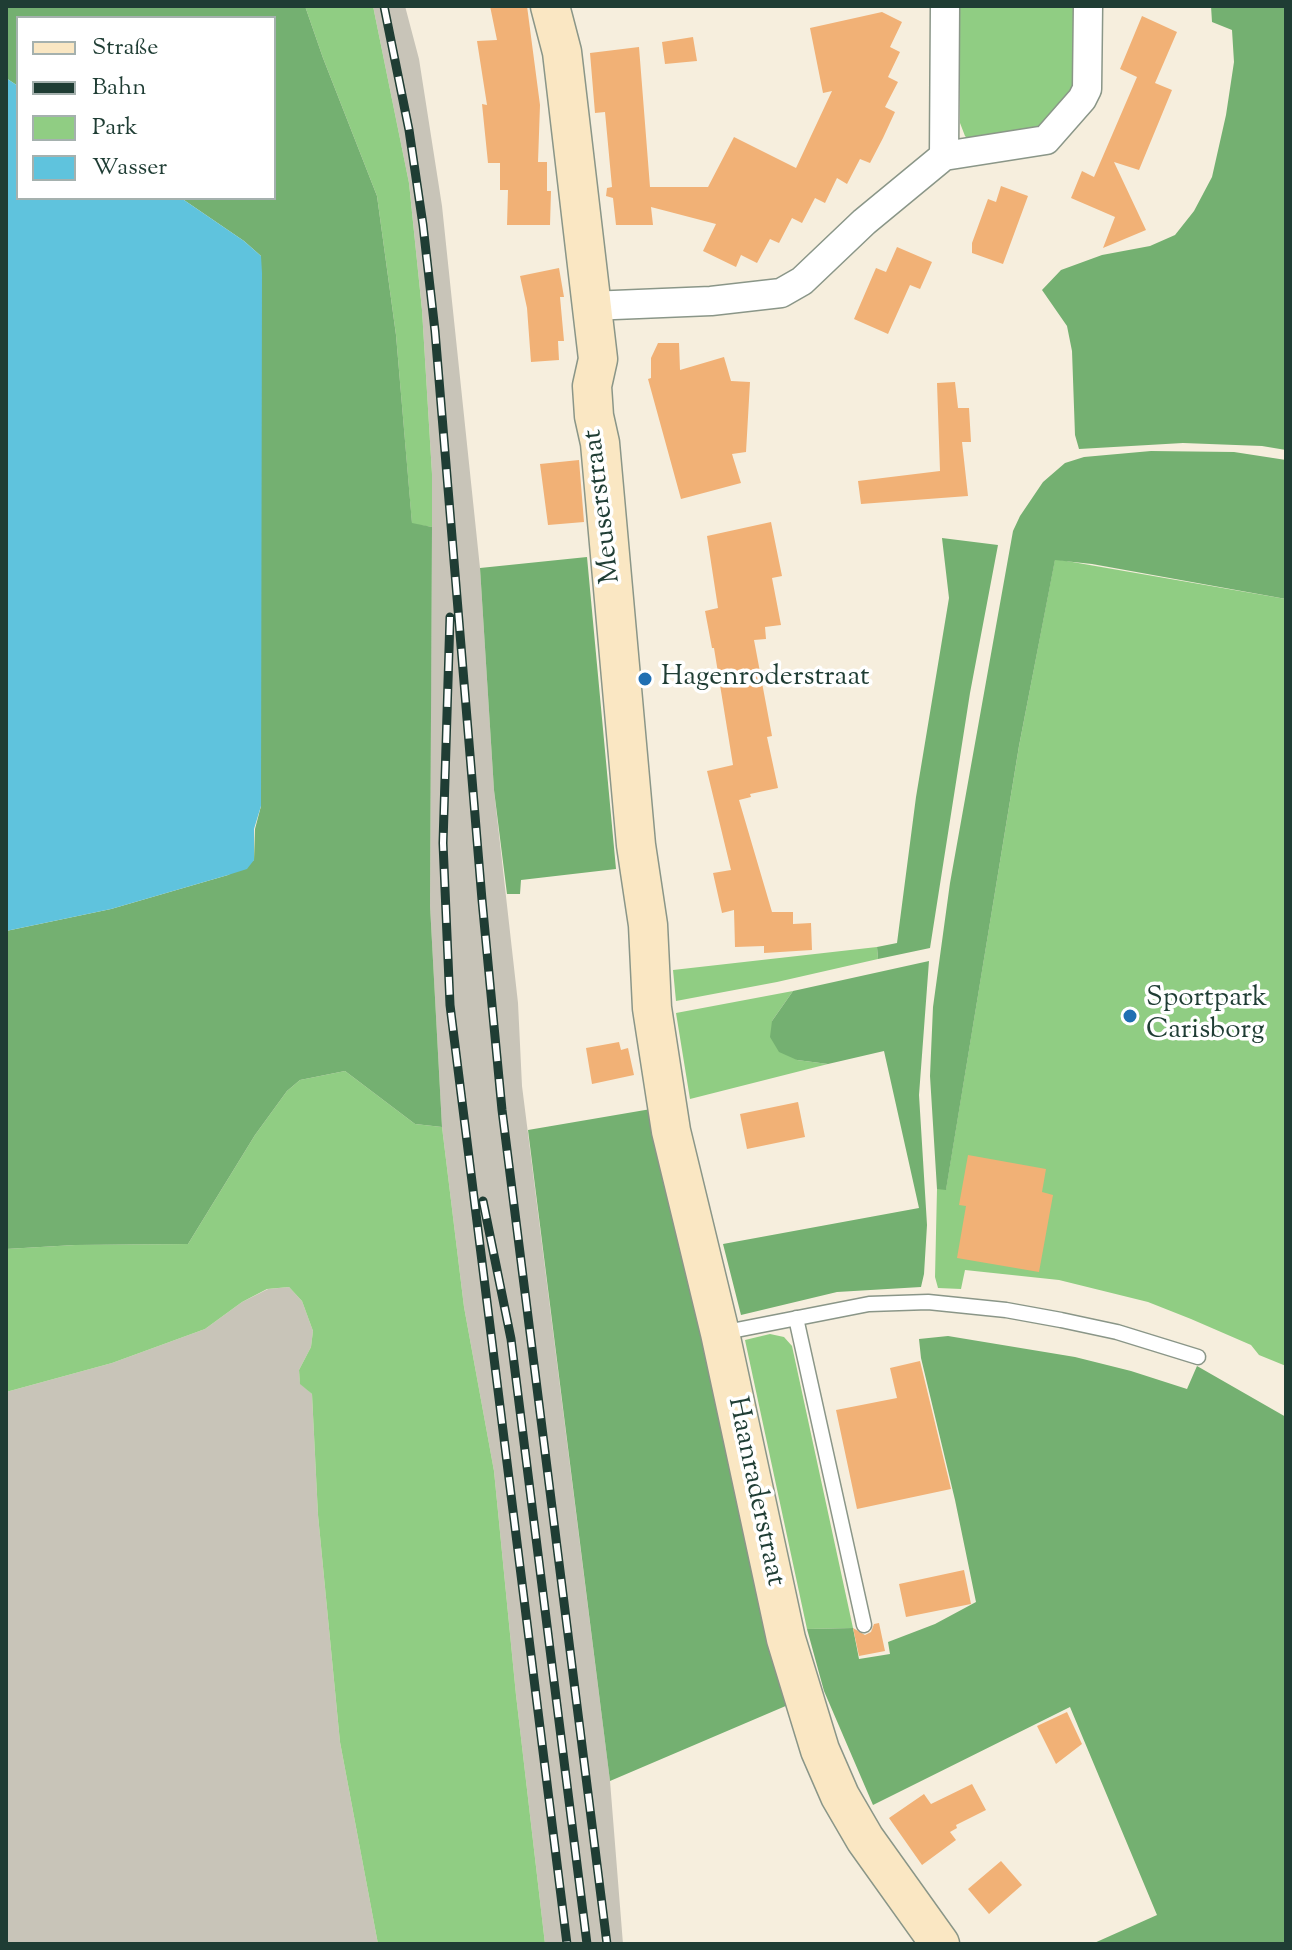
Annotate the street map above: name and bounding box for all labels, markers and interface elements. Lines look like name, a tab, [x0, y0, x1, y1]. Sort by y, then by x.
legend	[16, 16, 276, 200]
text: Straße	[92, 31, 158, 65]
text: Bahn	[92, 71, 146, 105]
text: Park	[92, 111, 138, 145]
text: Wasser	[92, 151, 167, 185]
street label: Meuserstraat	[578, 427, 630, 585]
place label: Hagenroderstraat	[661, 662, 870, 696]
marker: Hagenroderstraat	[636, 670, 654, 688]
place label: Sportpark Carisborg	[1146, 983, 1267, 1049]
marker: Sportpark Carisborg	[1121, 1007, 1139, 1025]
street label: Haanraderstraat	[718, 1394, 790, 1590]

